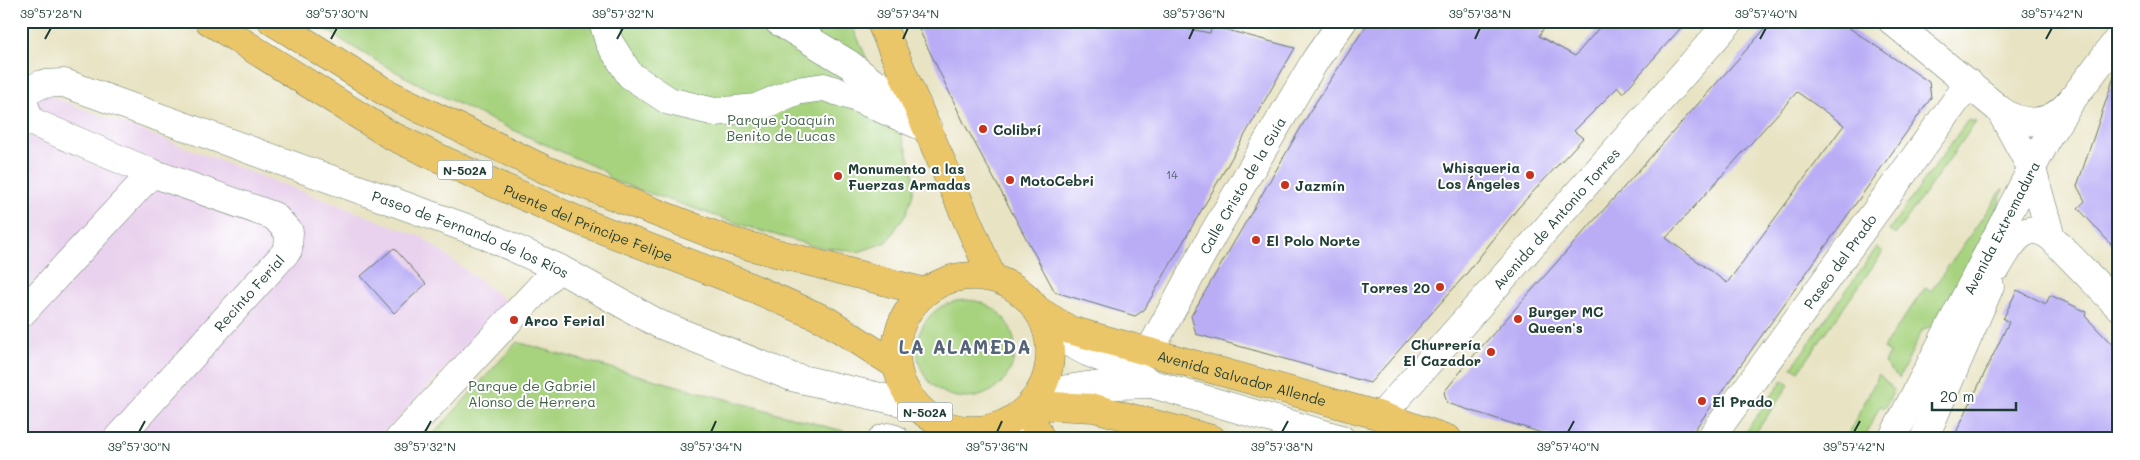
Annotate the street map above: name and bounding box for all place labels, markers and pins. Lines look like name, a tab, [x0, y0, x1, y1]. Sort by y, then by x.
place label: Colibrí	[993, 120, 1042, 139]
marker: Colibrí	[977, 123, 989, 135]
place label: Whisqueria Los Ángeles	[1438, 158, 1520, 193]
place label: Monumento a las Fuerzas Armadas	[848, 159, 971, 194]
marker: Whisqueria Los Ángeles	[1524, 169, 1536, 181]
marker: Monumento a las Fuerzas Armadas	[832, 170, 844, 182]
place label: MotoCebri	[1020, 171, 1094, 190]
marker: MotoCebri	[1004, 174, 1016, 186]
place label: Jazmín	[1295, 176, 1345, 195]
marker: Jazmín	[1279, 179, 1291, 191]
place label: El Polo Norte	[1266, 231, 1360, 250]
marker: El Polo Norte	[1250, 234, 1262, 246]
place label: Torres 20	[1361, 278, 1430, 297]
marker: Torres 20	[1434, 281, 1446, 293]
place label: Burger MC Queen's	[1528, 302, 1604, 337]
place label: Arco Ferial	[524, 311, 605, 330]
marker: Burger MC Queen's	[1512, 313, 1524, 325]
marker: Arco Ferial	[508, 314, 520, 326]
place label: Churrería El Cazador	[1403, 335, 1481, 370]
marker: Churrería El Cazador	[1485, 346, 1497, 358]
place label: El Prado	[1712, 392, 1773, 411]
marker: El Prado	[1696, 395, 1708, 407]

